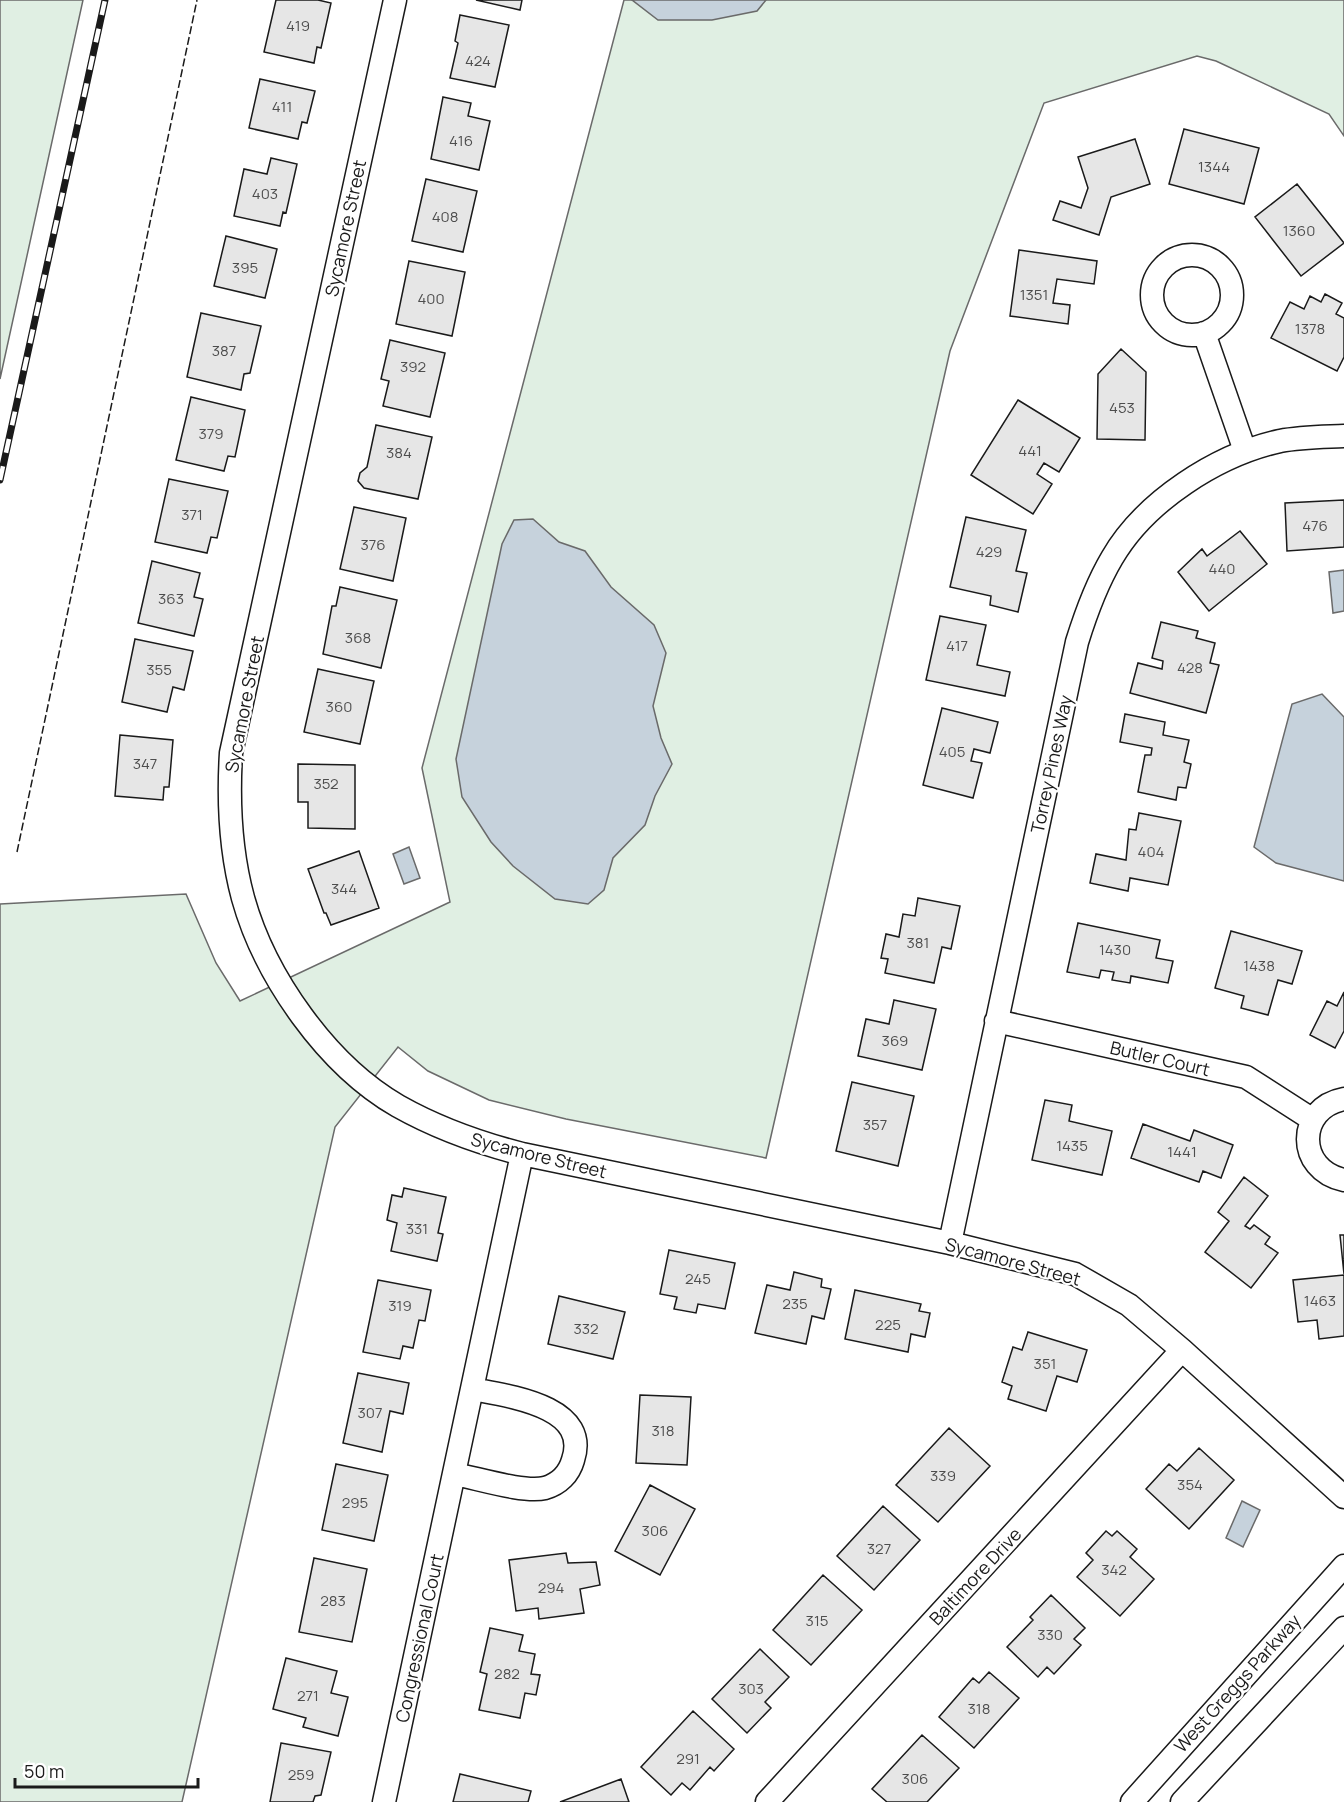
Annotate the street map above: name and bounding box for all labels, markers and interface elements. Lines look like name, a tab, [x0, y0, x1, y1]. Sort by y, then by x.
house number: 419	[286, 15, 310, 36]
house number: 424	[465, 50, 491, 71]
house number: 411	[272, 96, 292, 117]
house number: 416	[449, 130, 473, 151]
house number: 1344	[1198, 156, 1230, 177]
street label: Sycamore Street	[319, 157, 371, 299]
house number: 403	[252, 183, 278, 204]
house number: 408	[432, 206, 458, 227]
house number: 1360	[1283, 220, 1315, 241]
house number: 395	[232, 257, 258, 278]
house number: 1351	[1020, 284, 1048, 305]
house number: 400	[417, 288, 445, 309]
house number: 1378	[1295, 318, 1325, 339]
house number: 387	[212, 340, 236, 361]
house number: 392	[400, 356, 426, 377]
house number: 453	[1109, 397, 1135, 418]
house number: 379	[198, 423, 224, 444]
house number: 441	[1018, 440, 1042, 461]
house number: 384	[386, 442, 412, 463]
house number: 371	[181, 504, 203, 525]
house number: 476	[1302, 515, 1328, 536]
house number: 376	[360, 534, 386, 555]
house number: 429	[976, 541, 1002, 562]
house number: 440	[1209, 558, 1236, 579]
house number: 363	[158, 588, 184, 609]
house number: 368	[345, 627, 371, 648]
street label: Sycamore Street	[219, 633, 269, 775]
house number: 417	[946, 635, 968, 656]
house number: 428	[1177, 657, 1203, 678]
house number: 355	[146, 659, 172, 680]
street label: Torrey Pines Way	[1025, 692, 1077, 835]
house number: 360	[326, 696, 352, 717]
house number: 405	[939, 741, 965, 762]
house number: 347	[133, 753, 157, 774]
house number: 352	[313, 773, 339, 794]
house number: 404	[1138, 841, 1165, 862]
house number: 344	[331, 878, 357, 899]
house number: 381	[907, 932, 929, 953]
house number: 1430	[1099, 939, 1131, 960]
house number: 1438	[1243, 955, 1275, 976]
house number: 369	[882, 1030, 908, 1051]
street label: Butler Court	[1108, 1035, 1212, 1081]
house number: 357	[863, 1114, 887, 1135]
street label: Sycamore Street	[469, 1127, 609, 1183]
house number: 1435	[1056, 1135, 1088, 1156]
house number: 1441	[1167, 1141, 1197, 1162]
house number: 331	[406, 1218, 428, 1239]
street label: Sycamore Street	[943, 1231, 1083, 1291]
house number: 245	[685, 1268, 711, 1289]
house number: 1463	[1304, 1290, 1336, 1311]
house number: 235	[782, 1293, 808, 1314]
house number: 319	[388, 1295, 412, 1316]
house number: 225	[875, 1314, 901, 1335]
house number: 332	[573, 1318, 599, 1339]
house number: 351	[1034, 1353, 1056, 1374]
house number: 307	[358, 1402, 382, 1423]
house number: 318	[652, 1420, 674, 1441]
house number: 339	[930, 1465, 956, 1486]
house number: 354	[1177, 1474, 1203, 1495]
house number: 295	[342, 1492, 368, 1513]
house number: 306	[642, 1520, 668, 1541]
street label: Baltimore Drive	[924, 1522, 1026, 1630]
house number: 327	[867, 1538, 891, 1559]
street label: Congressional Court	[389, 1551, 449, 1725]
house number: 342	[1101, 1559, 1127, 1580]
house number: 294	[538, 1577, 565, 1598]
house number: 283	[320, 1590, 346, 1611]
street label: West Greggs Parkway	[1168, 1608, 1306, 1757]
house number: 315	[806, 1610, 828, 1631]
house number: 330	[1037, 1624, 1063, 1645]
house number: 282	[494, 1663, 520, 1684]
house number: 303	[738, 1678, 764, 1699]
house number: 271	[297, 1685, 319, 1706]
house number: 318	[968, 1698, 990, 1719]
house number: 291	[676, 1748, 700, 1769]
scale bar	[15, 1751, 198, 1789]
text: 50 m	[24, 1759, 64, 1783]
house number: 259	[288, 1764, 314, 1785]
house number: 306	[902, 1768, 928, 1789]

